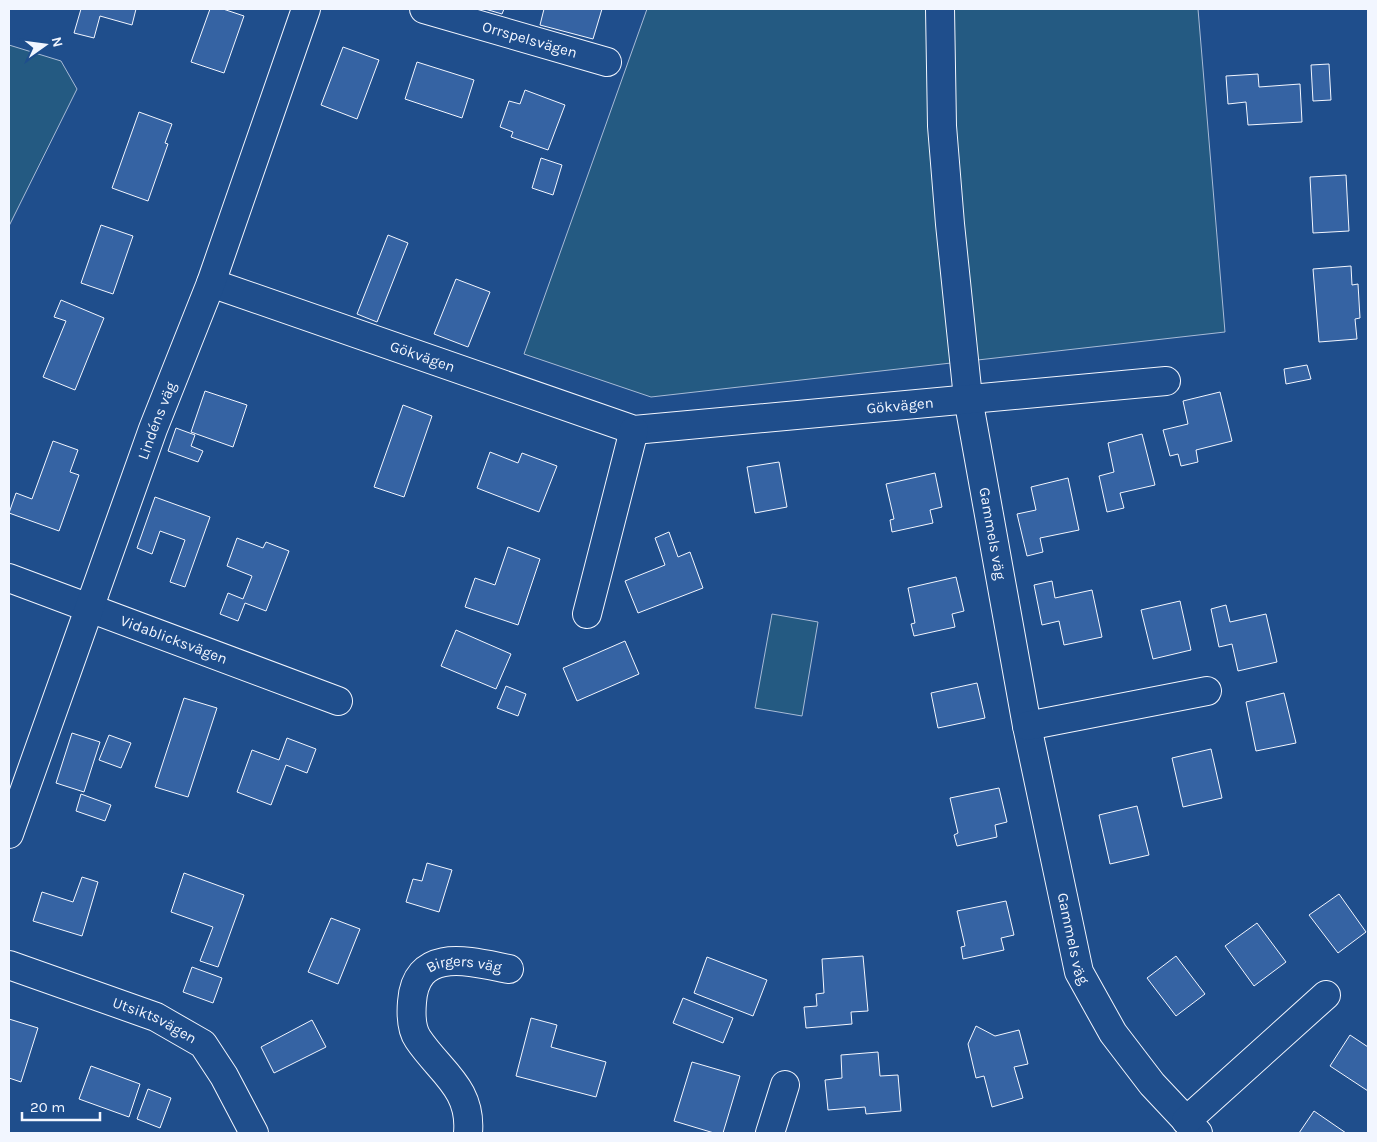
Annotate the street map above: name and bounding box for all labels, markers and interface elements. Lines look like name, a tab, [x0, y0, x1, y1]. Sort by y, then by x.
street label: Orrspelsvägen	[480, 17, 579, 62]
north arrow	[20, 20, 70, 70]
text: N	[48, 35, 67, 49]
street label: Gökvägen	[388, 337, 457, 376]
street label: Lindéns väg	[134, 379, 180, 462]
street label: Gökvägen	[866, 393, 934, 418]
street label: Gammels väg	[975, 486, 1010, 582]
street label: Vidablicksvägen	[118, 611, 230, 668]
street label: Gammels väg	[1053, 891, 1093, 988]
street label: Birgers väg	[423, 952, 504, 976]
street label: Utsiktsvägen	[110, 993, 200, 1047]
scale bar	[22, 1090, 100, 1122]
text: 20 m	[30, 1098, 65, 1116]

